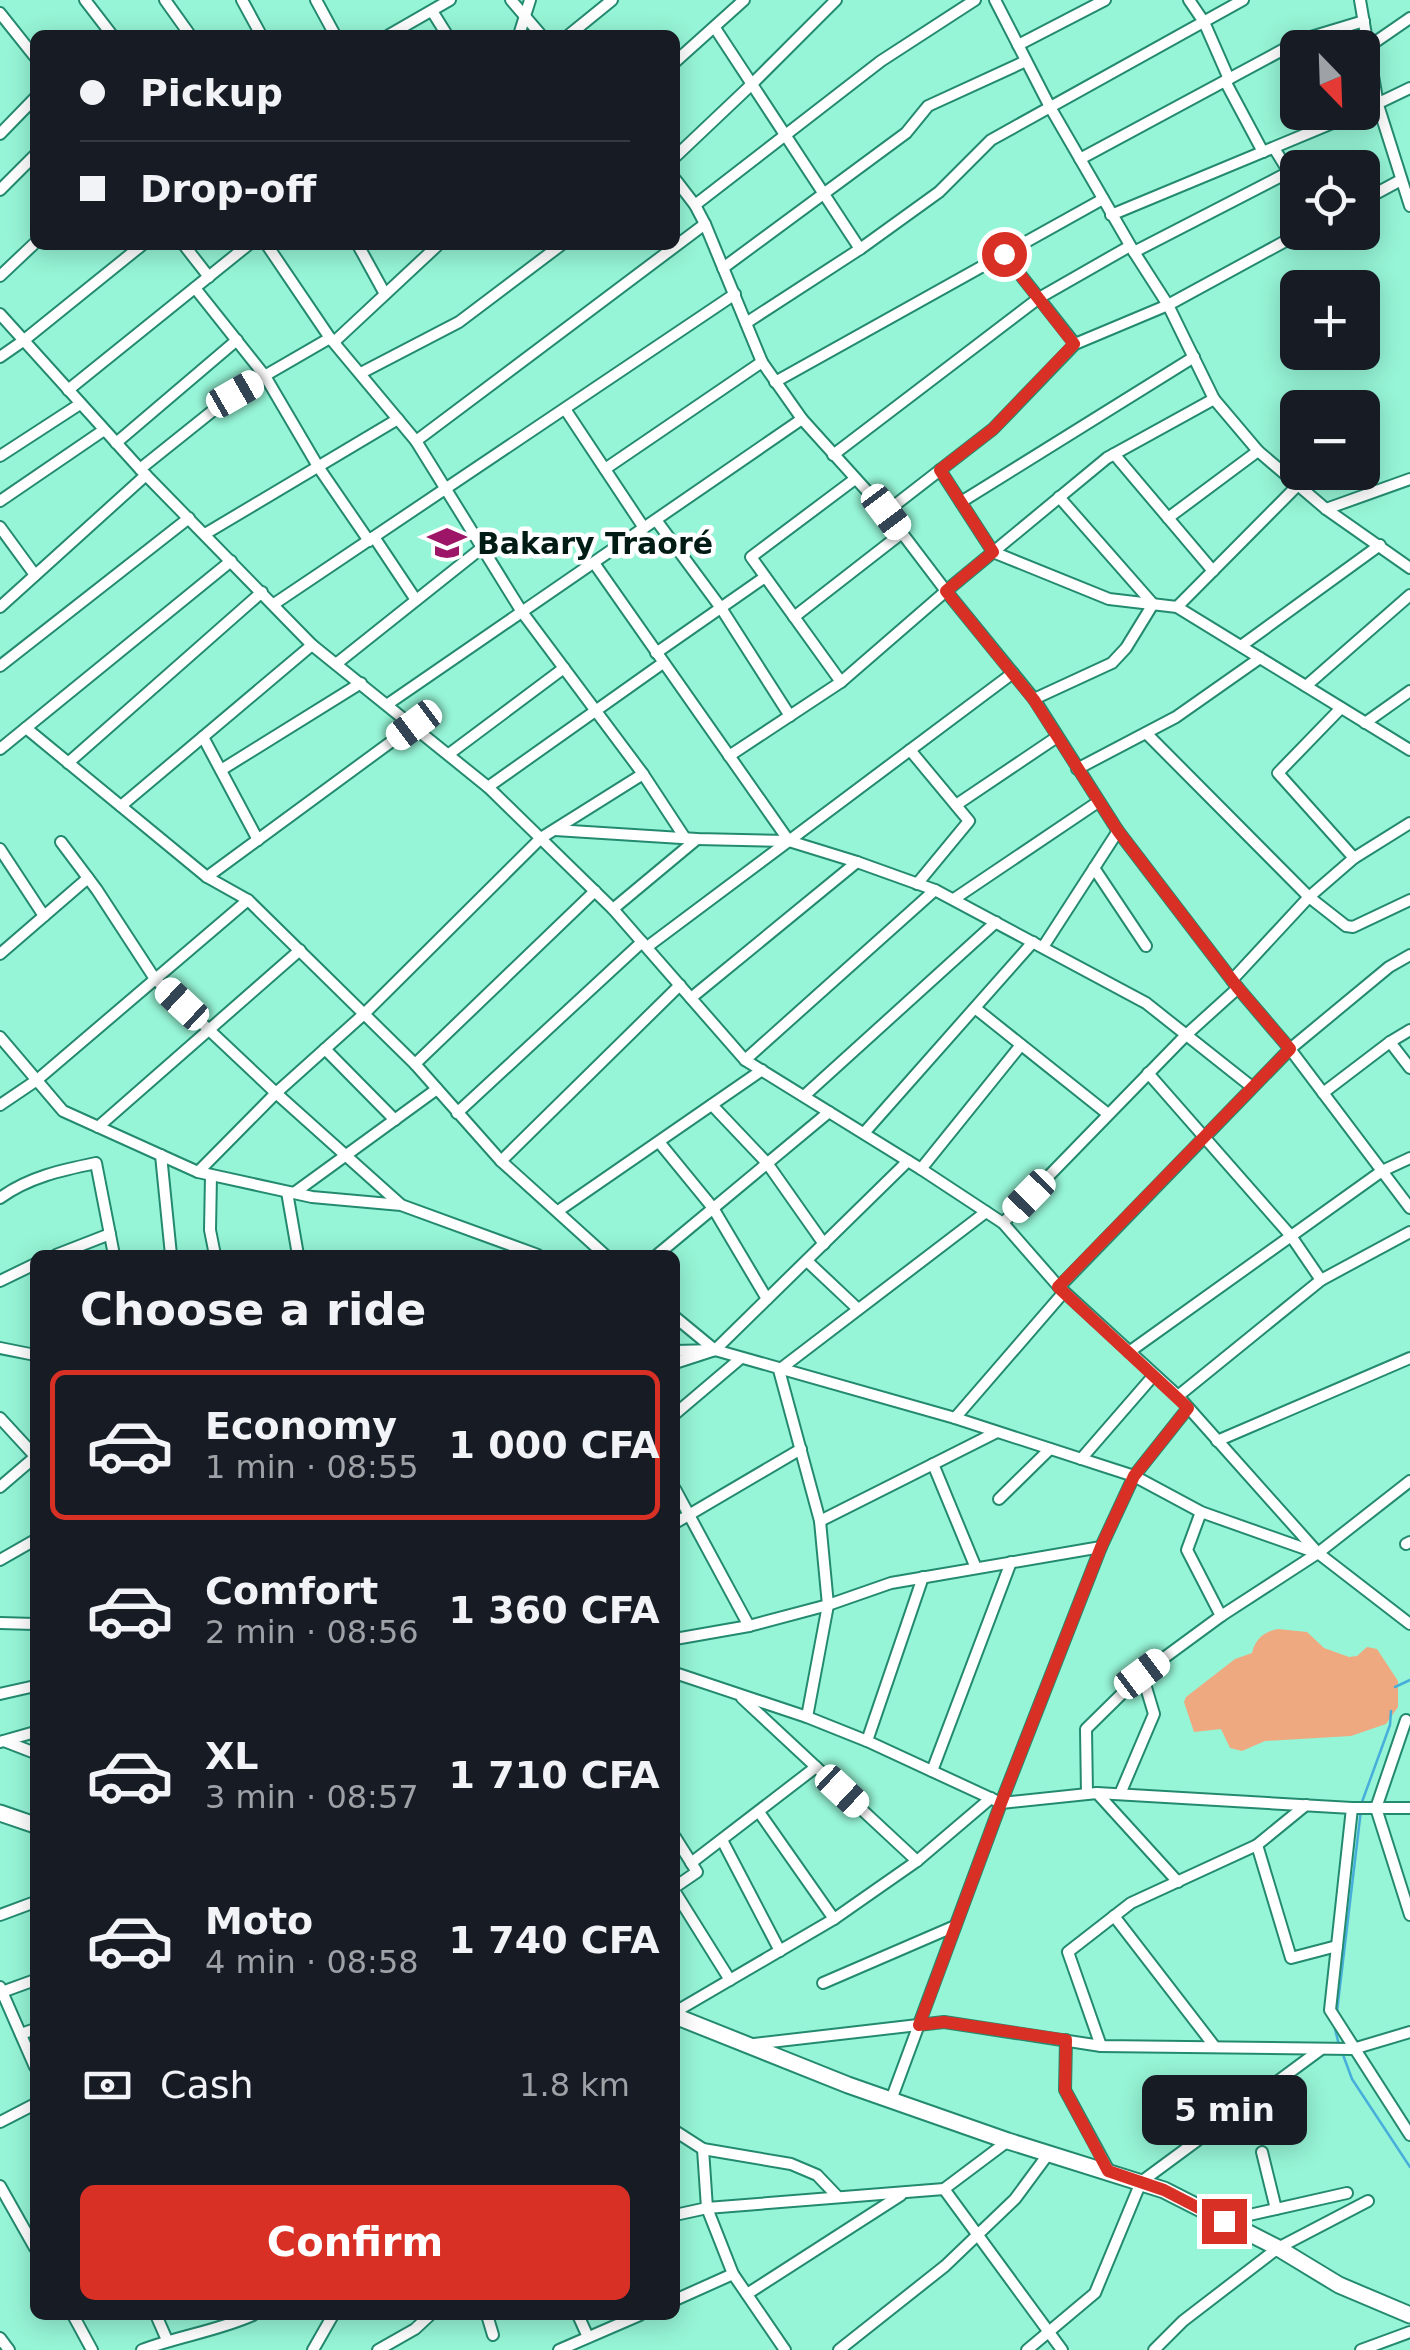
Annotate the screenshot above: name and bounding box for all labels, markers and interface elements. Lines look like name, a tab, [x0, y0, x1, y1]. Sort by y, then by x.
north arrow	[1280, 30, 1380, 130]
map controls	[1280, 30, 1380, 490]
text: Pickup	[140, 71, 283, 115]
button: locate	[1280, 150, 1380, 250]
text: Drop-off	[140, 167, 316, 211]
route start	[982, 232, 1027, 277]
button: +	[1280, 270, 1380, 370]
car	[202, 366, 268, 422]
button: −	[1280, 390, 1380, 490]
car	[856, 479, 916, 545]
school or university icon: Bakary Traoré	[426, 522, 468, 564]
place label: Bakary Traoré	[477, 526, 713, 561]
car	[381, 695, 447, 755]
car	[150, 973, 214, 1035]
car	[997, 1164, 1061, 1228]
text: Choose a ride	[80, 1283, 426, 1336]
icon: car	[85, 1400, 175, 1490]
text: Economy	[205, 1404, 397, 1448]
text: 1 000 CFA	[449, 1423, 660, 1467]
text: 1 min · 08:55	[205, 1448, 419, 1486]
icon: car	[85, 1565, 175, 1655]
text: Comfort	[205, 1569, 378, 1613]
text: 1 360 CFA	[449, 1588, 660, 1632]
text: 2 min · 08:56	[205, 1613, 419, 1651]
car	[1109, 1644, 1175, 1704]
icon: car	[85, 1730, 175, 1820]
text: XL	[205, 1734, 259, 1778]
text: 1 710 CFA	[449, 1753, 660, 1797]
car	[810, 1760, 874, 1822]
text: 3 min · 08:57	[205, 1778, 419, 1816]
icon: car	[85, 1895, 175, 1985]
text: Moto	[205, 1899, 313, 1943]
text: 1 740 CFA	[449, 1918, 660, 1962]
text: 4 min · 08:58	[205, 1943, 419, 1981]
icon: cash	[80, 2058, 135, 2113]
text: Cash	[160, 2063, 254, 2107]
text: 1.8 km	[519, 2066, 630, 2104]
callout: 5 min	[1142, 2076, 1306, 2146]
text: 5 min	[1174, 2091, 1275, 2129]
button: Confirm	[80, 2185, 630, 2300]
route end	[1202, 2199, 1247, 2244]

